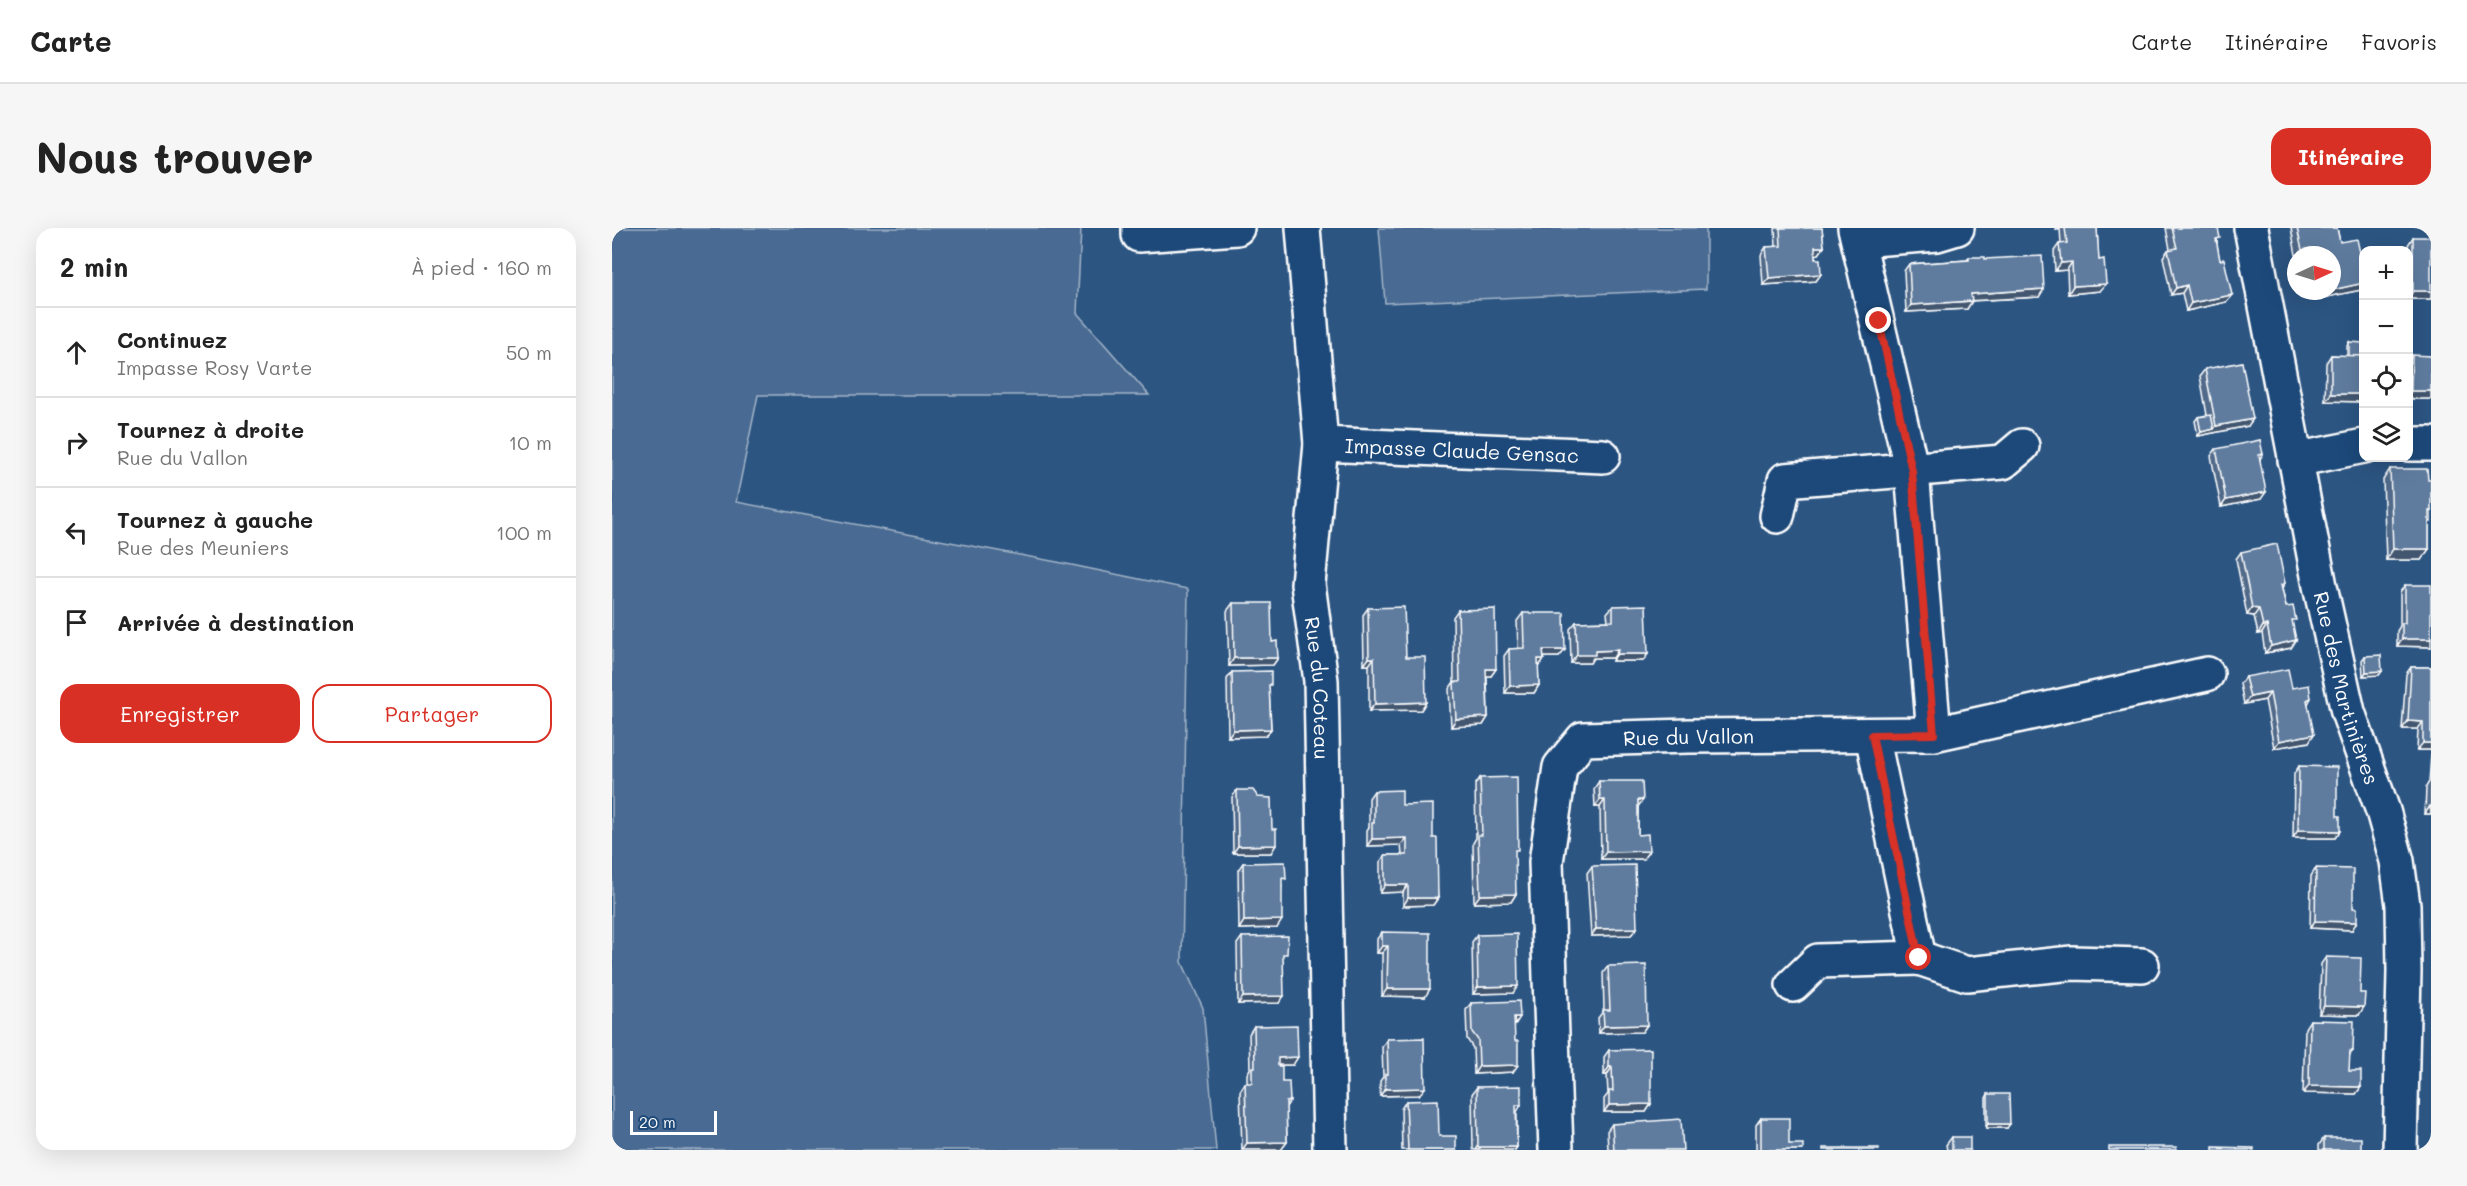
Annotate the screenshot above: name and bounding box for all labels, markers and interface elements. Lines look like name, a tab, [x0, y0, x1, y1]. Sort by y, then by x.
text: Carte	[30, 23, 112, 59]
text: Carte	[2131, 28, 2192, 55]
text: Itinéraire	[2225, 28, 2328, 55]
text: Favoris	[2361, 28, 2437, 55]
button: Itinéraire	[2271, 128, 2431, 185]
text: Nous trouver	[36, 129, 314, 184]
north arrow	[2287, 246, 2341, 300]
map controls	[2359, 246, 2413, 462]
button: +	[2359, 246, 2413, 300]
text: 2 min	[60, 250, 128, 284]
text: À pied · 160 m	[411, 254, 552, 280]
button: −	[2359, 300, 2413, 354]
route end	[1865, 307, 1891, 333]
text: Continuez	[117, 325, 227, 354]
icon: ahead	[60, 336, 93, 369]
text: 50 m	[506, 339, 552, 365]
text: Impasse Rosy Varte	[117, 354, 313, 380]
button: locate	[2359, 354, 2413, 408]
button: layers	[2359, 408, 2413, 462]
text: Tournez à droite	[117, 415, 304, 444]
icon: right	[60, 426, 93, 459]
text: 10 m	[508, 429, 552, 455]
street label: Impasse Claude Gensac	[1344, 432, 1579, 468]
text: Rue du Vallon	[117, 444, 248, 470]
text: Tournez à gauche	[117, 505, 313, 534]
icon: left	[60, 516, 93, 549]
text: 100 m	[496, 519, 552, 545]
text: Rue des Meuniers	[117, 534, 289, 560]
street label: Rue des Martinières	[2309, 589, 2386, 788]
icon: arrive	[60, 606, 93, 639]
text: Arrivée à destination	[117, 608, 354, 637]
street label: Rue du Coteau	[1299, 615, 1336, 760]
button: Enregistrer	[60, 684, 300, 743]
button: Partager	[312, 684, 552, 743]
street label: Rue du Vallon	[1623, 722, 1754, 751]
route start	[1905, 944, 1931, 970]
scale bar	[630, 1108, 717, 1136]
text: 20 m	[639, 1111, 676, 1132]

